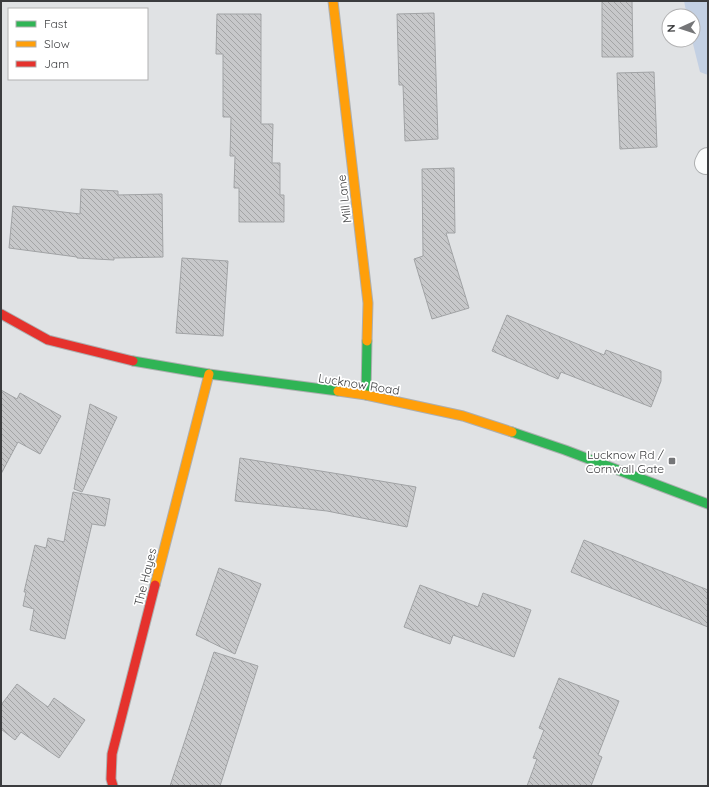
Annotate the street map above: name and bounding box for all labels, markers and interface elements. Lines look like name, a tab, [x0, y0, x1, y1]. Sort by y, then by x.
legend	[8, 8, 148, 80]
north arrow	[661, 8, 701, 48]
text: Fast	[44, 16, 68, 31]
text: N	[664, 24, 678, 33]
text: Slow	[44, 36, 70, 51]
text: Jam	[44, 56, 69, 71]
street label: Mill Lane	[334, 174, 354, 224]
street label: Lucknow Road	[317, 370, 401, 398]
place label: Lucknow Rd / Cornwall Gate	[586, 447, 665, 476]
marker: Lucknow Rd / Cornwall Gate	[667, 456, 677, 466]
street label: The Hayes	[131, 546, 160, 608]

